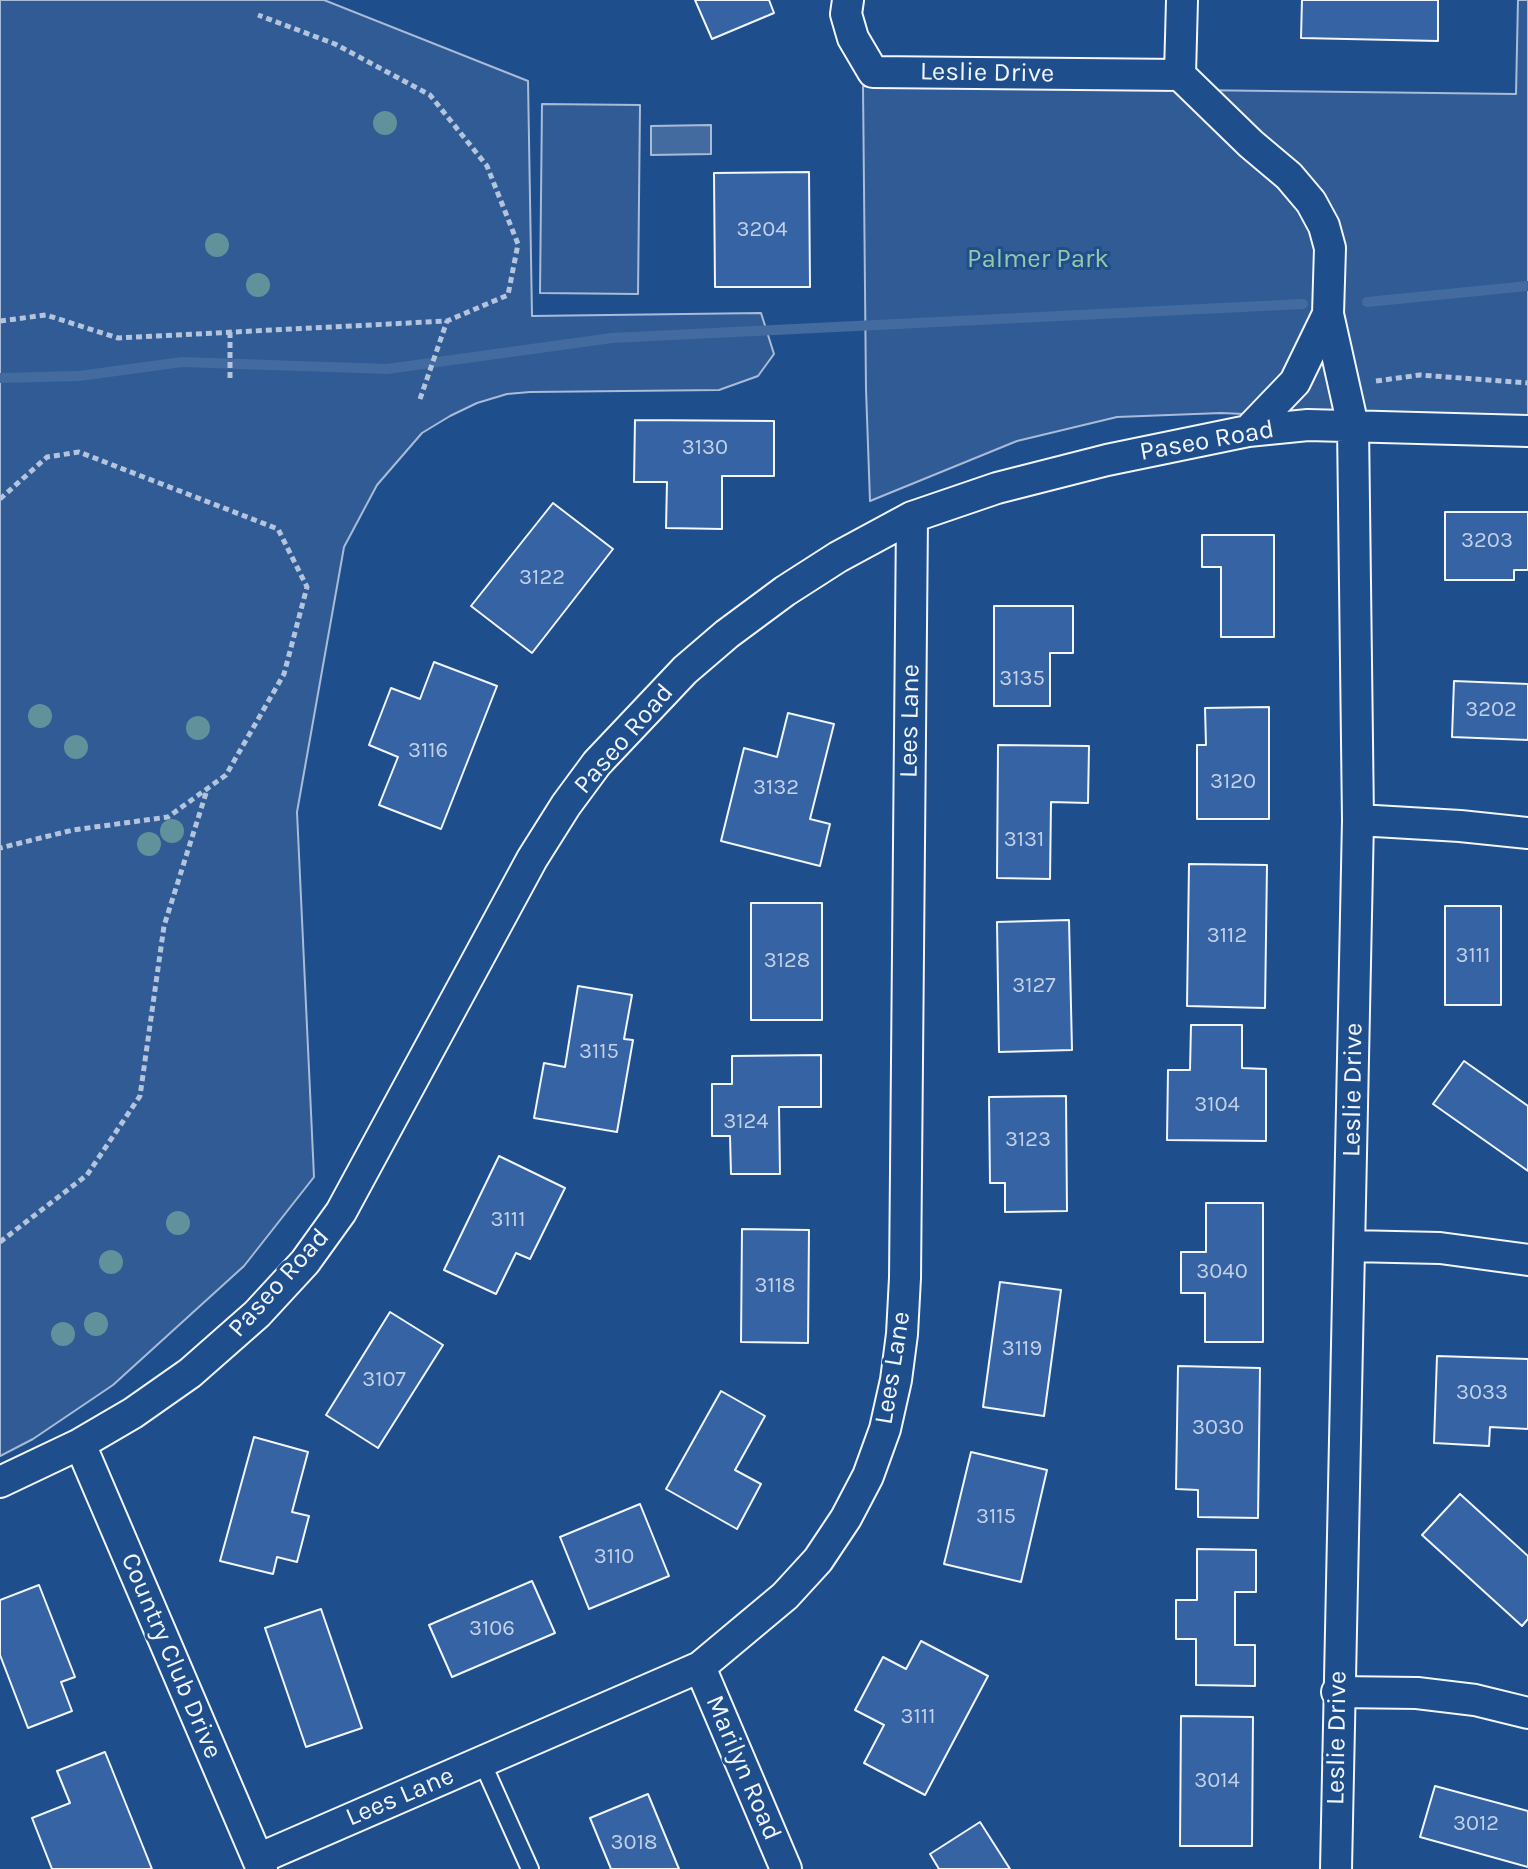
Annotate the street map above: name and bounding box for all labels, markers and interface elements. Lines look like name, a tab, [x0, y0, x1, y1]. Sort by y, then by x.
street label: Leslie Drive	[920, 56, 1054, 90]
house number: 3204	[736, 217, 788, 243]
park label: Palmer Park	[967, 244, 1109, 276]
street label: Paseo Road	[1137, 414, 1277, 468]
house number: 3130	[682, 435, 728, 461]
house number: 3203	[1461, 528, 1513, 554]
house number: 3122	[519, 565, 565, 591]
street label: Lees Lane	[893, 664, 927, 778]
house number: 3135	[999, 666, 1045, 692]
street label: Paseo Road	[568, 677, 680, 801]
house number: 3202	[1465, 697, 1517, 723]
house number: 3116	[408, 738, 448, 764]
house number: 3120	[1210, 769, 1256, 795]
house number: 3132	[753, 775, 799, 801]
house number: 3131	[1004, 827, 1044, 853]
house number: 3112	[1207, 923, 1247, 949]
house number: 3111	[1456, 943, 1490, 969]
house number: 3128	[764, 948, 810, 974]
house number: 3127	[1012, 973, 1056, 999]
street label: Leslie Drive	[1336, 1023, 1370, 1157]
house number: 3115	[579, 1039, 619, 1065]
house number: 3104	[1194, 1092, 1240, 1118]
house number: 3124	[723, 1109, 769, 1135]
house number: 3123	[1005, 1127, 1051, 1153]
house number: 3111	[491, 1207, 525, 1233]
street label: Paseo Road	[222, 1222, 336, 1344]
house number: 3040	[1196, 1259, 1248, 1285]
house number: 3118	[754, 1273, 796, 1299]
street label: Lees Lane	[869, 1309, 917, 1427]
house number: 3119	[1002, 1336, 1042, 1362]
house number: 3107	[362, 1367, 406, 1393]
house number: 3033	[1456, 1380, 1508, 1406]
house number: 3030	[1192, 1415, 1244, 1441]
house number: 3115	[976, 1504, 1016, 1530]
house number: 3110	[594, 1544, 634, 1570]
street label: Country Club Drive	[114, 1549, 228, 1763]
house number: 3106	[469, 1616, 515, 1642]
street label: Leslie Drive	[1320, 1671, 1354, 1805]
street label: Marilyn Road	[698, 1691, 788, 1845]
house number: 3111	[901, 1704, 935, 1730]
street label: Lees Lane	[341, 1760, 459, 1834]
house number: 3014	[1194, 1768, 1240, 1794]
house number: 3012	[1453, 1811, 1499, 1837]
house number: 3018	[611, 1830, 657, 1856]

